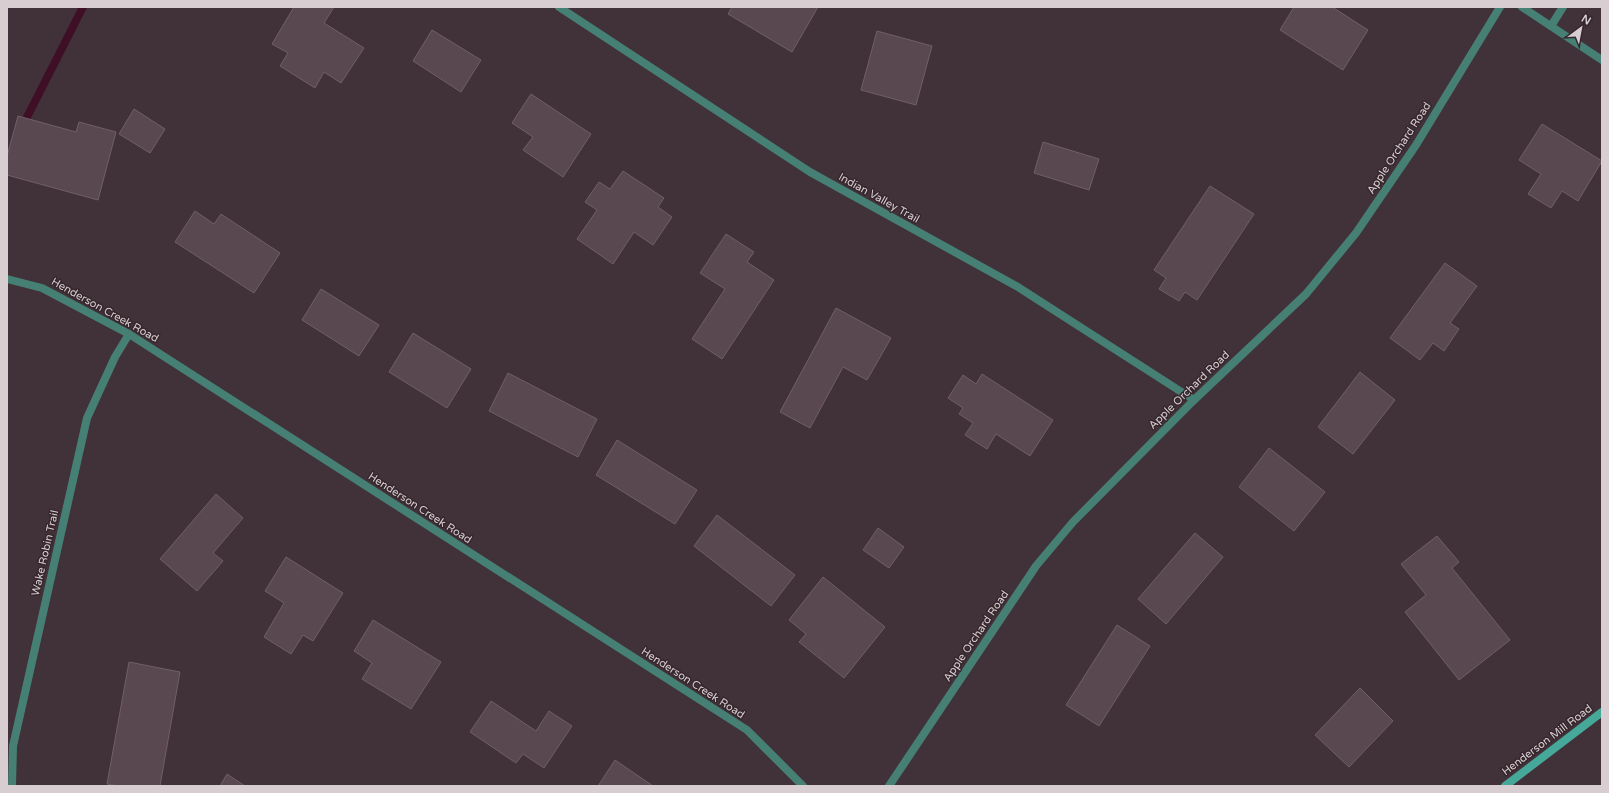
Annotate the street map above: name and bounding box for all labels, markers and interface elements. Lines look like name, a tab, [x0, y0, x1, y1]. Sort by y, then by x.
north arrow	[1561, 8, 1601, 48]
text: N	[1579, 12, 1593, 28]
street label: Apple Orchard Road	[1364, 100, 1434, 196]
street label: Indian Valley Trail	[836, 170, 922, 226]
street label: Henderson Creek Road	[49, 275, 161, 345]
street label: Apple Orchard Road	[1146, 348, 1232, 432]
street label: Henderson Creek Road	[366, 470, 474, 546]
street label: Wake Robin Trail	[29, 509, 61, 597]
street label: Apple Orchard Road	[941, 588, 1011, 684]
street label: Henderson Creek Road	[639, 645, 747, 721]
street label: Henderson Mill Road	[1499, 702, 1595, 778]

